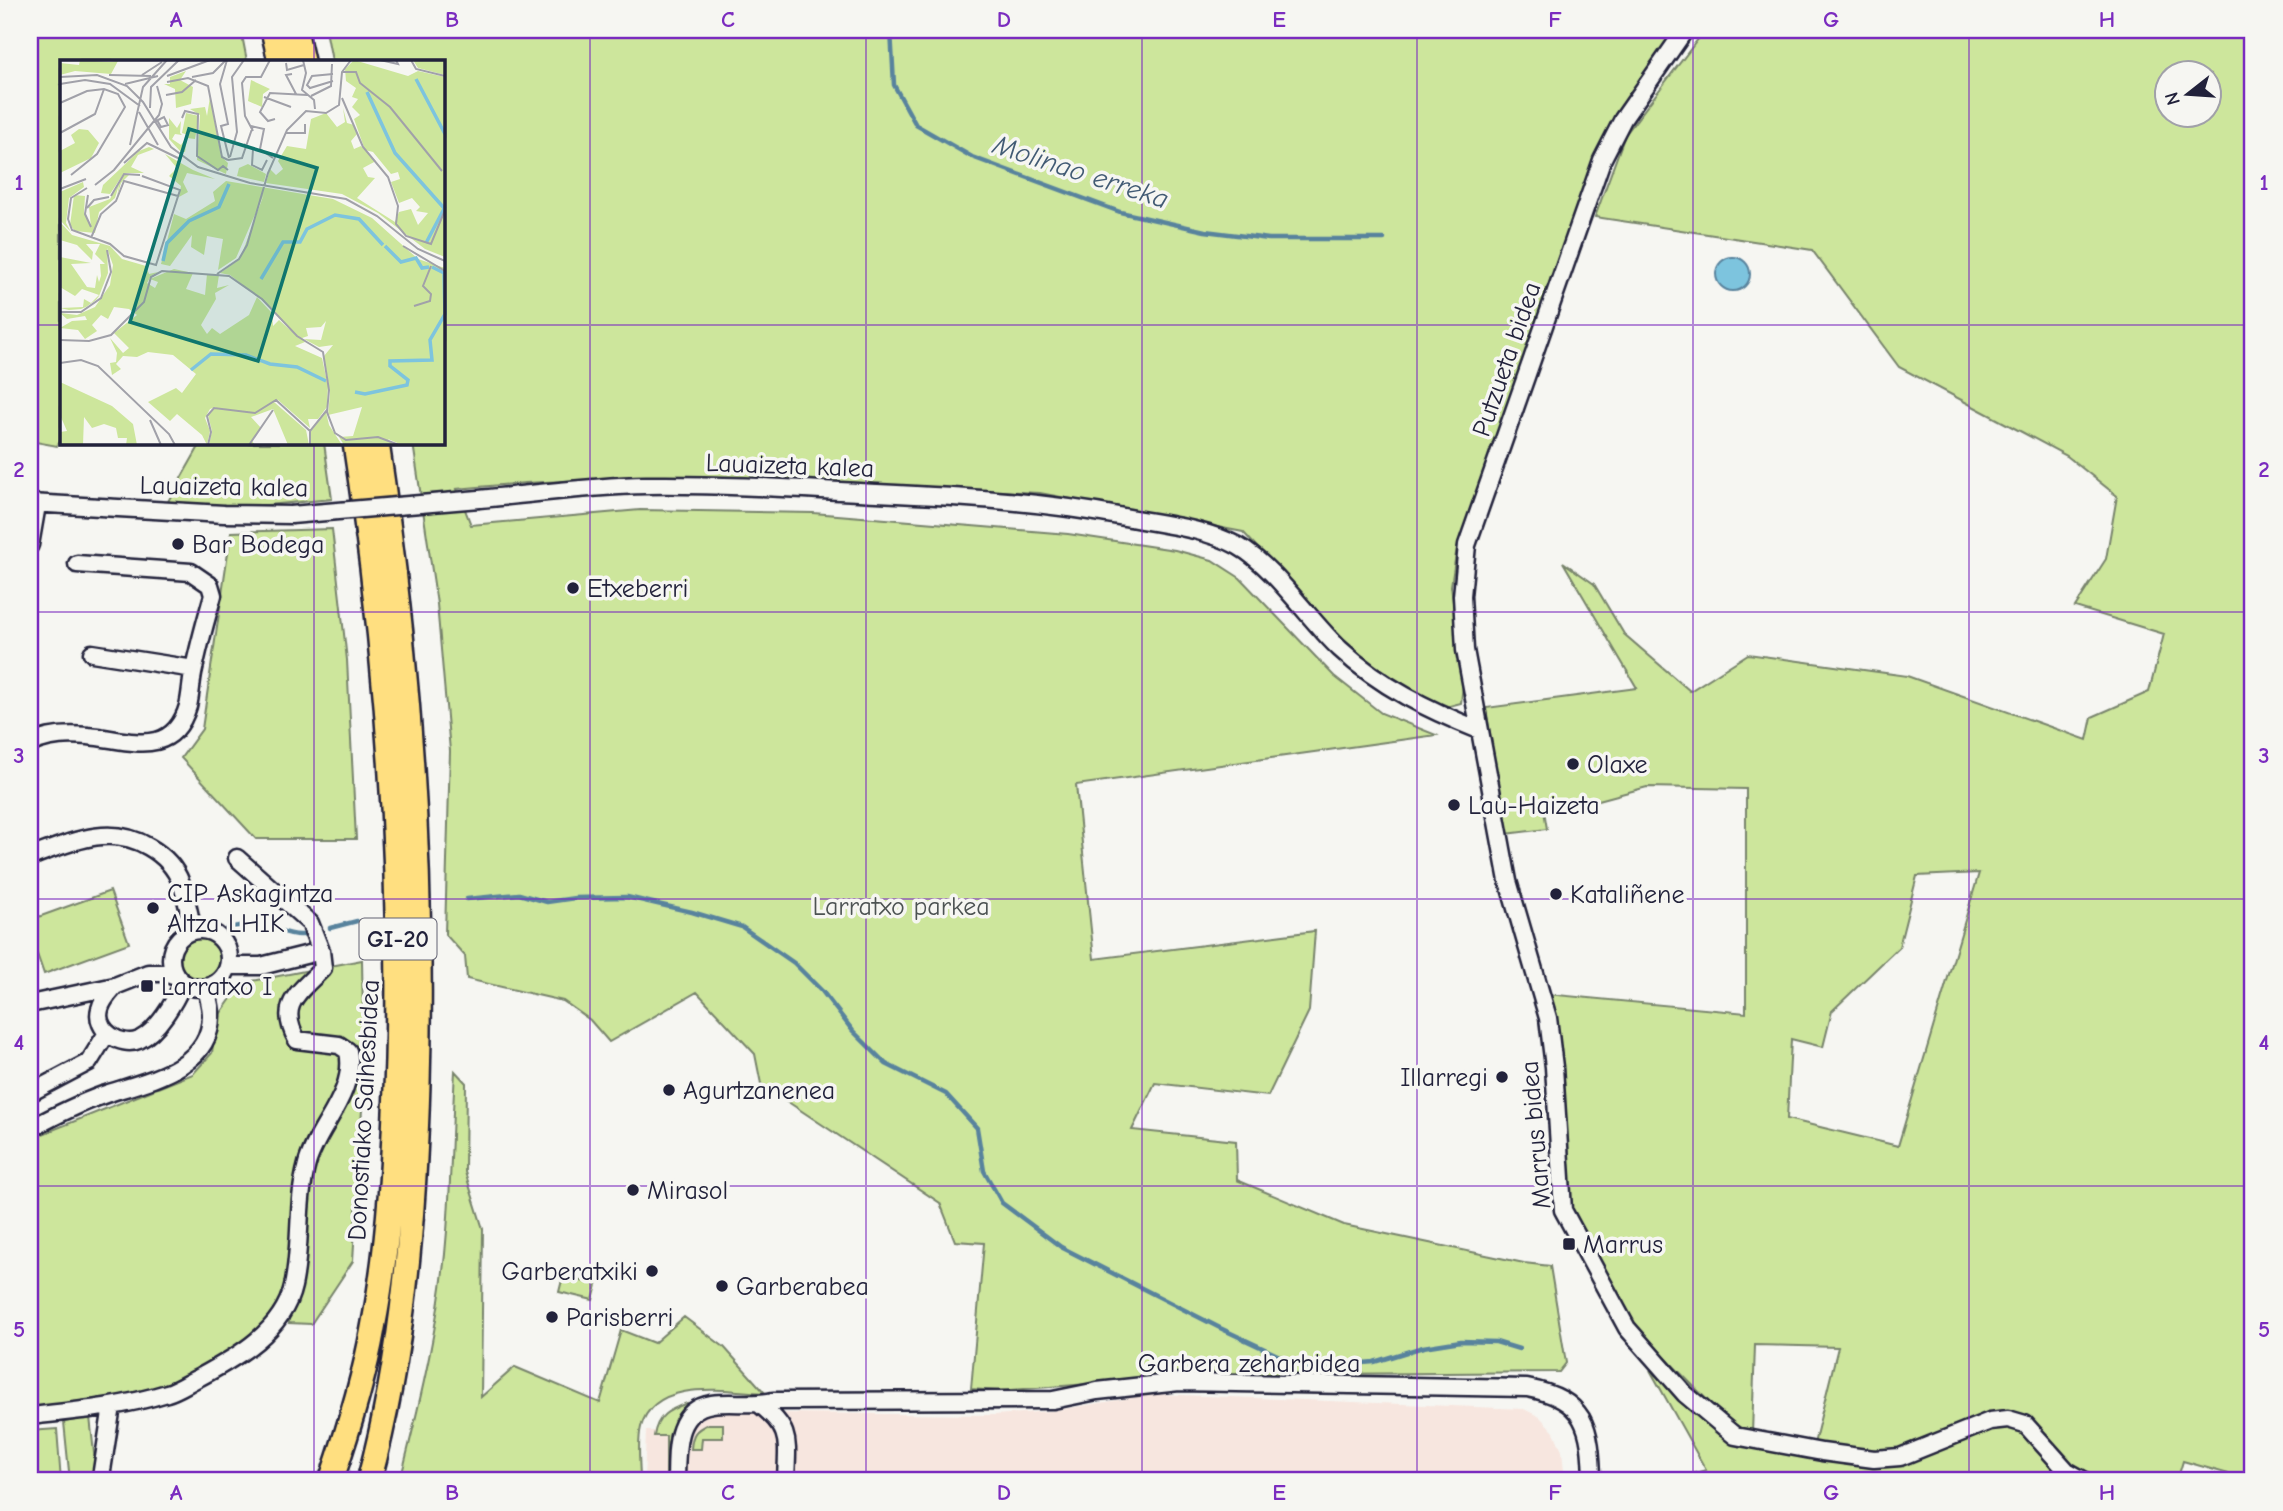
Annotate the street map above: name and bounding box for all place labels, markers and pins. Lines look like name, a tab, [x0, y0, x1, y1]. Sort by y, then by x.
place label: Bar Bodega	[192, 530, 324, 560]
marker: Bar Bodega	[170, 536, 186, 552]
place label: Etxeberri	[587, 574, 688, 604]
marker: Etxeberri	[565, 580, 581, 596]
place label: Olaxe	[1587, 750, 1648, 780]
marker: Olaxe	[1565, 756, 1581, 772]
place label: Lau-Haizeta	[1468, 791, 1600, 821]
marker: Lau-Haizeta	[1446, 797, 1462, 813]
place label: CIP Askagintza Altza LHIK	[167, 879, 333, 939]
place label: Kataliñene	[1570, 880, 1684, 910]
marker: Kataliñene	[1548, 886, 1564, 902]
marker: CIP Askagintza Altza LHIK	[145, 900, 161, 916]
place label: Larratxo I	[161, 972, 272, 1002]
marker: Larratxo I	[139, 978, 155, 994]
place label: Illarregi	[1400, 1063, 1488, 1093]
marker: Illarregi	[1494, 1069, 1510, 1085]
place label: Agurtzanenea	[683, 1076, 835, 1106]
marker: Agurtzanenea	[661, 1082, 677, 1098]
place label: Mirasol	[647, 1176, 728, 1206]
marker: Mirasol	[625, 1182, 641, 1198]
place label: Marrus	[1583, 1230, 1663, 1260]
marker: Marrus	[1561, 1236, 1577, 1252]
place label: Garberatxiki	[501, 1257, 638, 1287]
marker: Garberatxiki	[644, 1263, 660, 1279]
place label: Garberabea	[736, 1272, 869, 1302]
marker: Garberabea	[714, 1278, 730, 1294]
place label: Parisberri	[566, 1303, 673, 1333]
marker: Parisberri	[544, 1309, 560, 1325]

